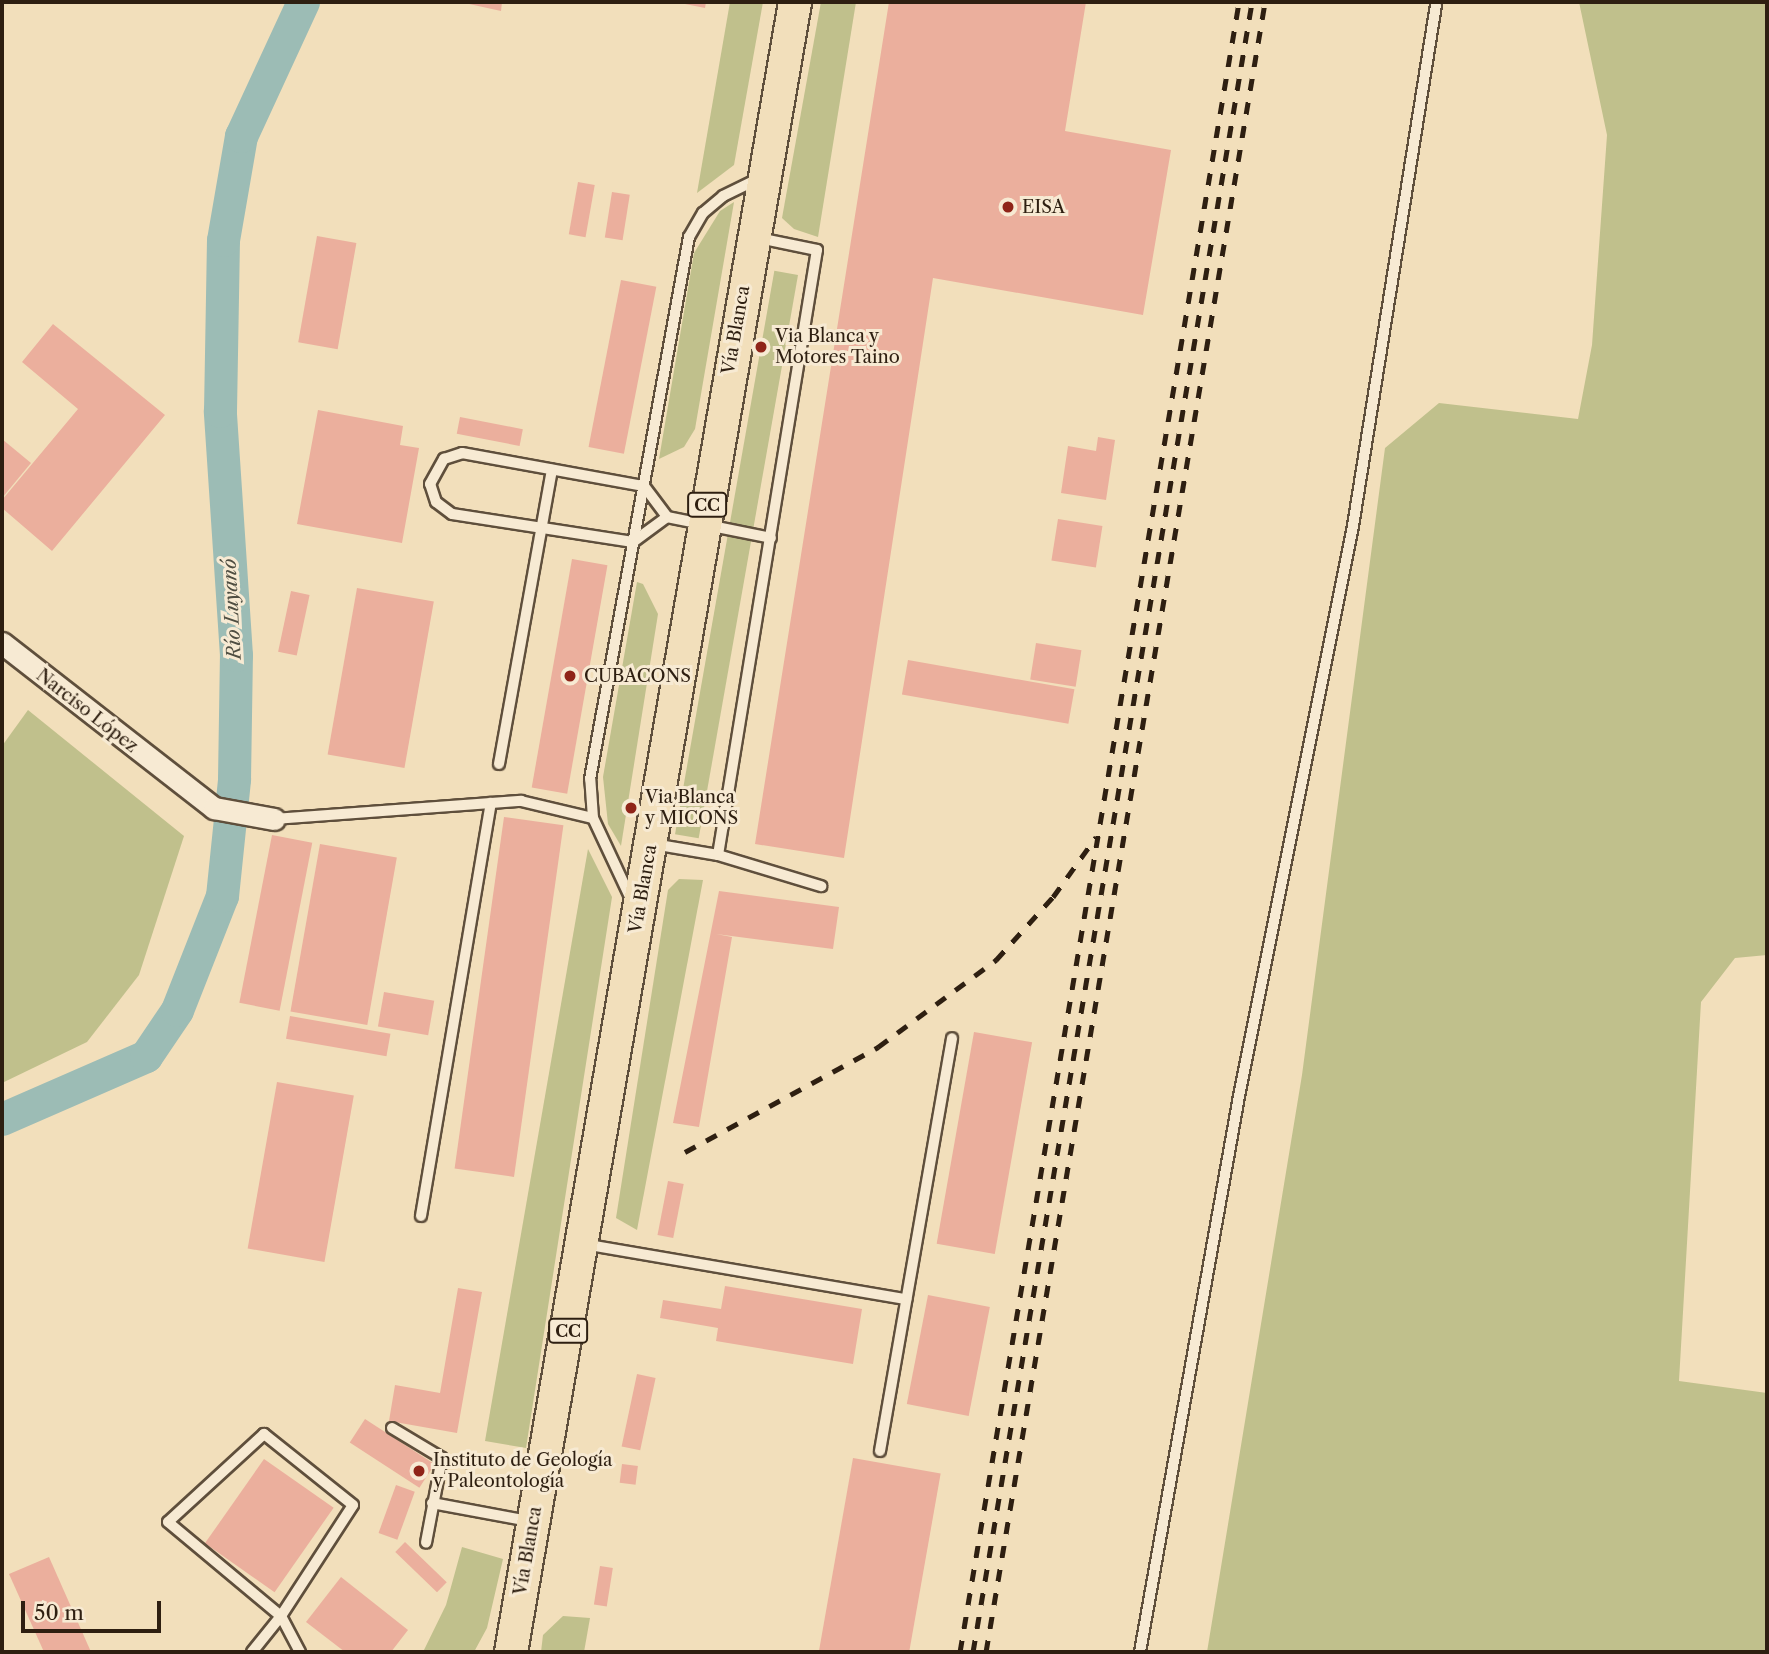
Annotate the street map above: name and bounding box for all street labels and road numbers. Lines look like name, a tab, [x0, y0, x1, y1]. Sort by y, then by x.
street label: Vía Blanca	[718, 284, 754, 376]
road number: CC	[686, 492, 728, 518]
street label: Narciso López	[32, 665, 142, 757]
street label: Vía Blanca	[625, 843, 661, 935]
road number: CC	[547, 1318, 589, 1344]
street label: Vía Blanca	[510, 1505, 546, 1597]

